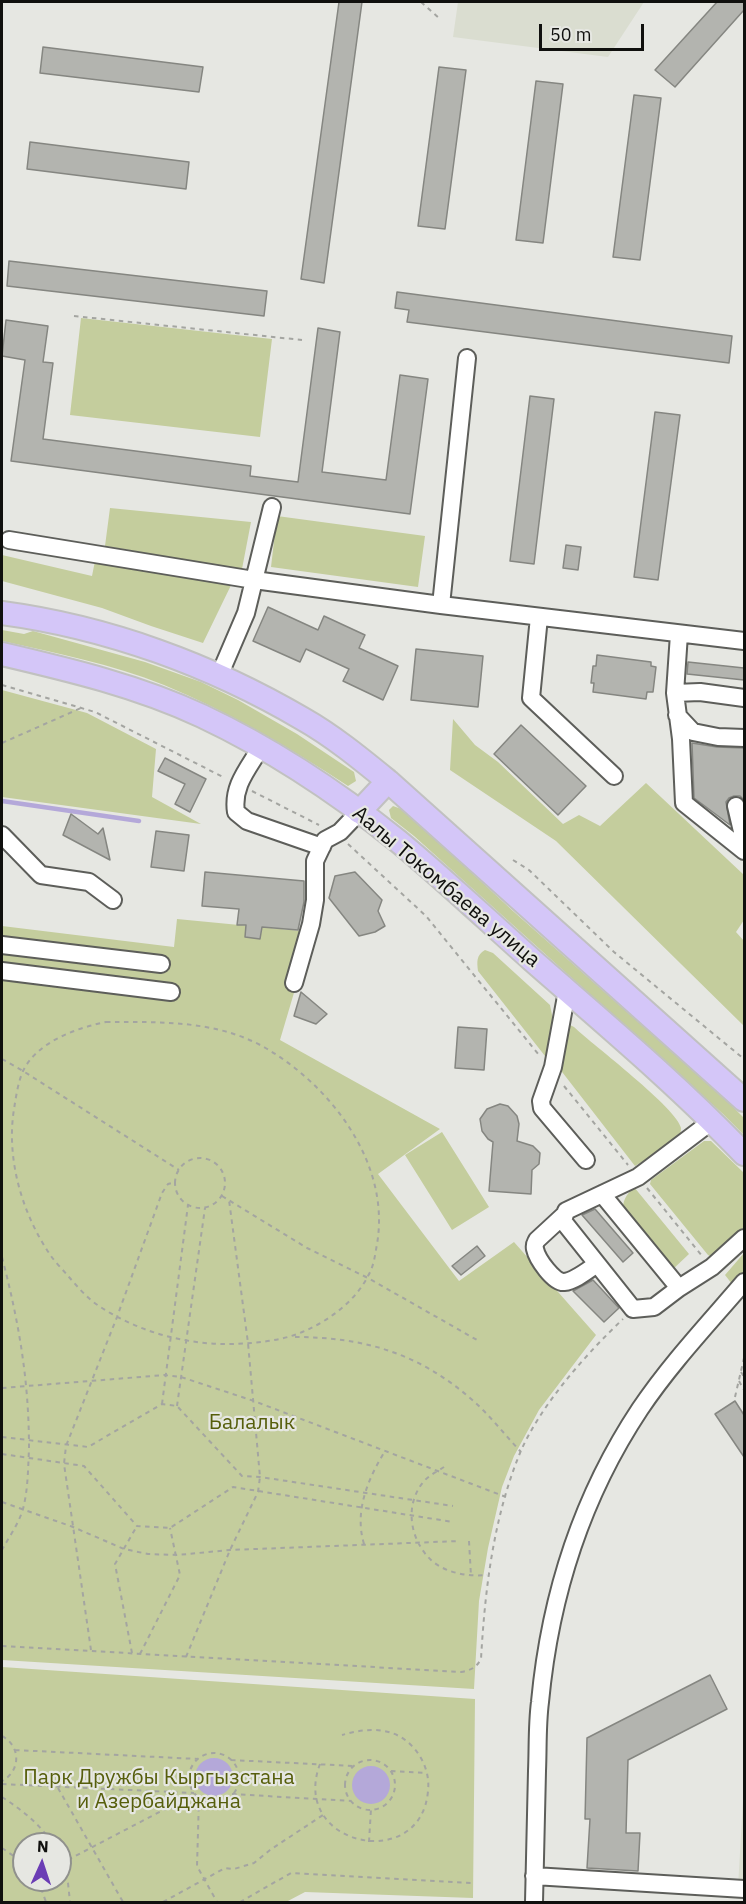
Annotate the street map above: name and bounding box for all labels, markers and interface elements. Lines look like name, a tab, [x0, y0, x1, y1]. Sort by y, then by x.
scale bar	[542, 12, 647, 50]
text: 50 m	[550, 23, 592, 46]
street label: Аалы Токомбаева улица	[347, 801, 545, 973]
park label: Балалык	[209, 1410, 295, 1436]
park label: Парк Дружбы Кыргызстана и Азербайджана	[23, 1765, 295, 1815]
north arrow	[12, 1832, 72, 1892]
text: N	[37, 1836, 49, 1856]

